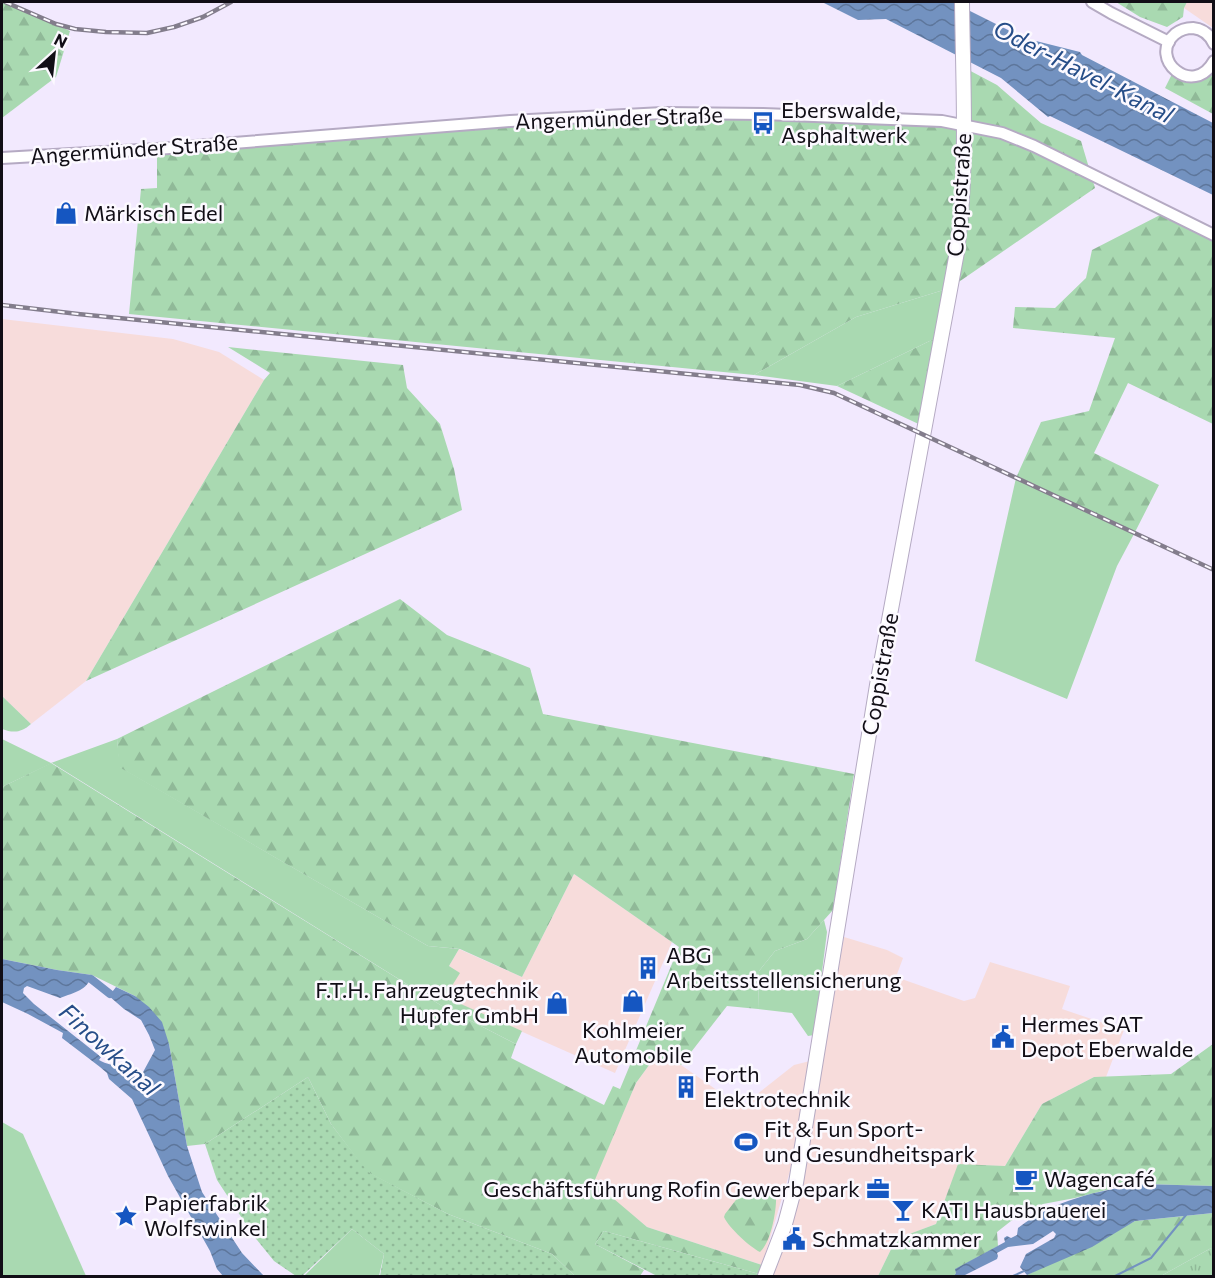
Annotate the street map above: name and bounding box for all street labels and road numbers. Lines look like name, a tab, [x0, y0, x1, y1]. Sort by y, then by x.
street label: Angermünder Straße	[515, 100, 723, 135]
street label: Angermünder Straße	[29, 128, 239, 169]
street label: Coppistraße	[941, 132, 976, 258]
street label: Coppistraße	[855, 611, 904, 737]

